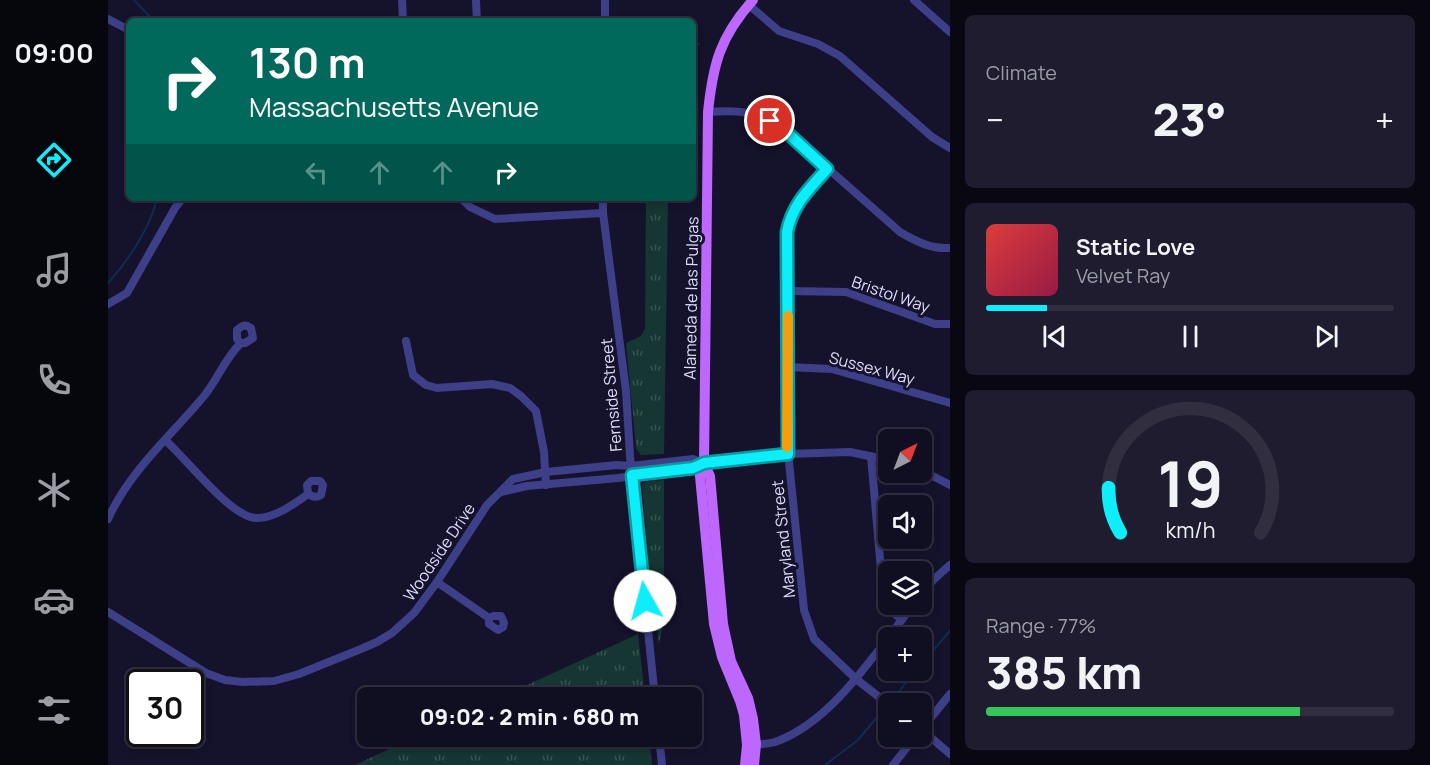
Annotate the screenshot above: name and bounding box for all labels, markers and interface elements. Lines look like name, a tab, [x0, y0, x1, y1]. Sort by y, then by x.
text: 130 m	[249, 33, 366, 91]
text: 09:00	[14, 34, 94, 71]
icon: right	[150, 42, 228, 120]
text: Climate	[986, 59, 1057, 86]
text: Massachusetts Avenue	[249, 88, 539, 125]
text: 23°	[1152, 88, 1226, 150]
pin	[744, 95, 795, 146]
text: −	[986, 97, 1004, 142]
text: +	[1375, 97, 1394, 142]
icon: arrive	[753, 104, 786, 137]
icon: directions	[33, 139, 75, 181]
icon: left	[300, 156, 333, 189]
icon: ahead	[363, 156, 396, 189]
icon: ahead	[426, 156, 459, 189]
icon: right	[489, 156, 522, 189]
street label: Alameda de las Pulgas	[679, 216, 703, 380]
text: Static Love	[1076, 232, 1195, 262]
icon: music	[33, 249, 75, 291]
text: Velvet Ray	[1076, 262, 1170, 289]
street label: Bristol Way	[849, 270, 934, 318]
icon: previous	[1038, 320, 1071, 353]
icon: pause	[1174, 320, 1207, 353]
icon: next	[1310, 320, 1343, 353]
street label: Fernside Street	[595, 337, 627, 453]
street label: Sussex Way	[827, 346, 918, 390]
icon: phone	[33, 359, 75, 401]
north arrow	[878, 429, 932, 483]
map controls	[878, 429, 932, 747]
text: 19	[1157, 440, 1223, 526]
icon: climate	[33, 469, 75, 511]
street label: Maryland Street	[766, 479, 800, 599]
button: sound	[878, 495, 932, 549]
street label: Woodside Drive	[398, 499, 480, 605]
text: km/h	[1165, 516, 1215, 545]
button: layers	[878, 561, 932, 615]
position arrow	[613, 569, 677, 633]
icon: car	[33, 579, 75, 621]
text: Range · 77%	[986, 612, 1096, 639]
button: +	[878, 627, 932, 681]
text: 385 km	[986, 641, 1142, 703]
speed limit sign: 30	[126, 669, 204, 747]
icon: filters	[33, 689, 75, 731]
button: −	[878, 693, 932, 747]
text: 09:02 · 2 min · 680 m	[420, 702, 639, 732]

